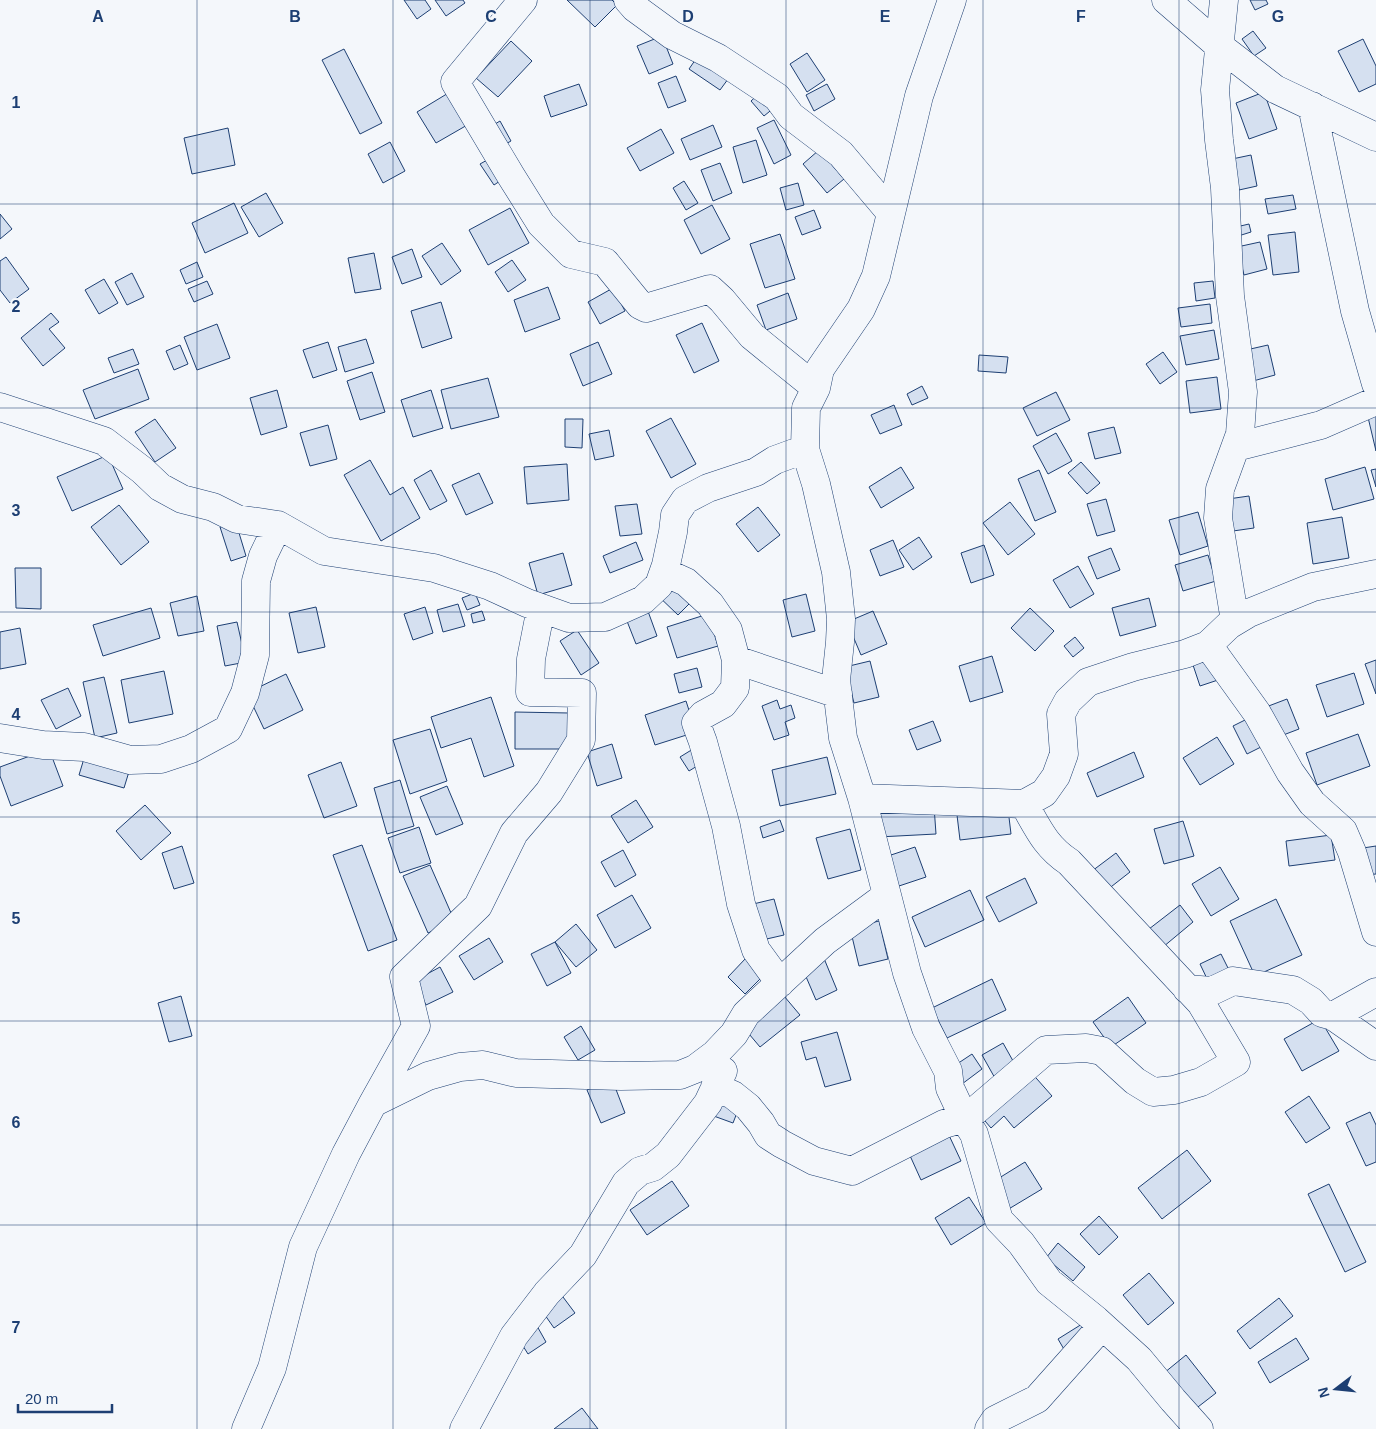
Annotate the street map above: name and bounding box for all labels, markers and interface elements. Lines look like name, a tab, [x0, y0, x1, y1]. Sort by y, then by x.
text: A	[92, 8, 104, 25]
text: B	[289, 8, 301, 25]
text: C	[485, 8, 497, 25]
text: D	[682, 8, 694, 25]
text: E	[880, 8, 891, 25]
text: F	[1076, 8, 1086, 25]
text: G	[1272, 8, 1284, 25]
text: 1	[12, 94, 21, 111]
text: 2	[12, 298, 21, 315]
text: 3	[12, 502, 21, 519]
text: 4	[12, 706, 21, 723]
text: 5	[12, 910, 21, 927]
text: 6	[12, 1114, 21, 1131]
text: 7	[12, 1319, 21, 1336]
north arrow	[1311, 1364, 1361, 1414]
scale bar	[18, 1382, 111, 1414]
text: N	[1314, 1386, 1333, 1400]
text: 20 m	[25, 1390, 58, 1407]

